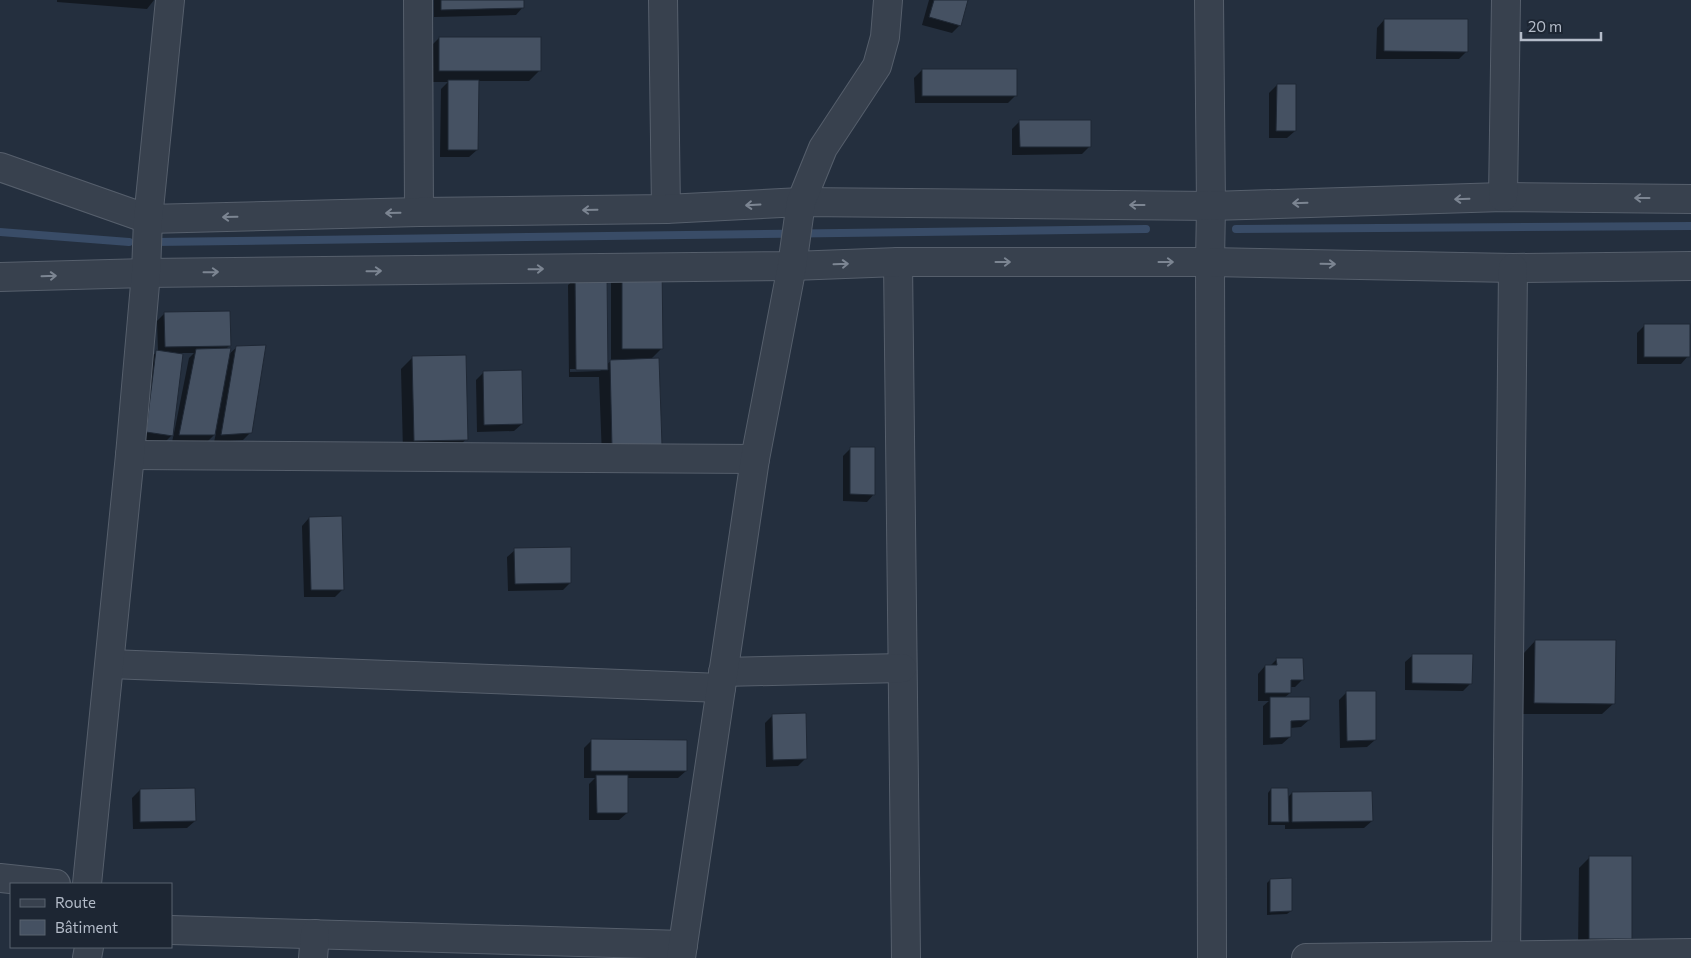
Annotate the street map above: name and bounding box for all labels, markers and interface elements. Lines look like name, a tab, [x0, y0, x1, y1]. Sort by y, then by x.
scale bar	[1521, 10, 1601, 42]
text: 20 m	[1528, 17, 1562, 35]
one-way arrow	[1635, 193, 1651, 203]
one-way arrow	[1455, 194, 1471, 203]
one-way arrow	[1292, 198, 1308, 208]
one-way arrow	[745, 200, 761, 209]
one-way arrow	[1130, 200, 1146, 210]
one-way arrow	[583, 205, 599, 215]
one-way arrow	[385, 208, 401, 217]
one-way arrow	[223, 212, 239, 222]
one-way arrow	[994, 257, 1011, 267]
one-way arrow	[1157, 257, 1173, 267]
one-way arrow	[1320, 259, 1336, 269]
one-way arrow	[832, 260, 848, 269]
one-way arrow	[528, 264, 544, 274]
one-way arrow	[365, 266, 381, 275]
one-way arrow	[202, 267, 219, 277]
one-way arrow	[40, 271, 56, 280]
legend	[10, 883, 172, 948]
text: Route	[55, 893, 96, 911]
text: Bâtiment	[55, 918, 118, 936]

